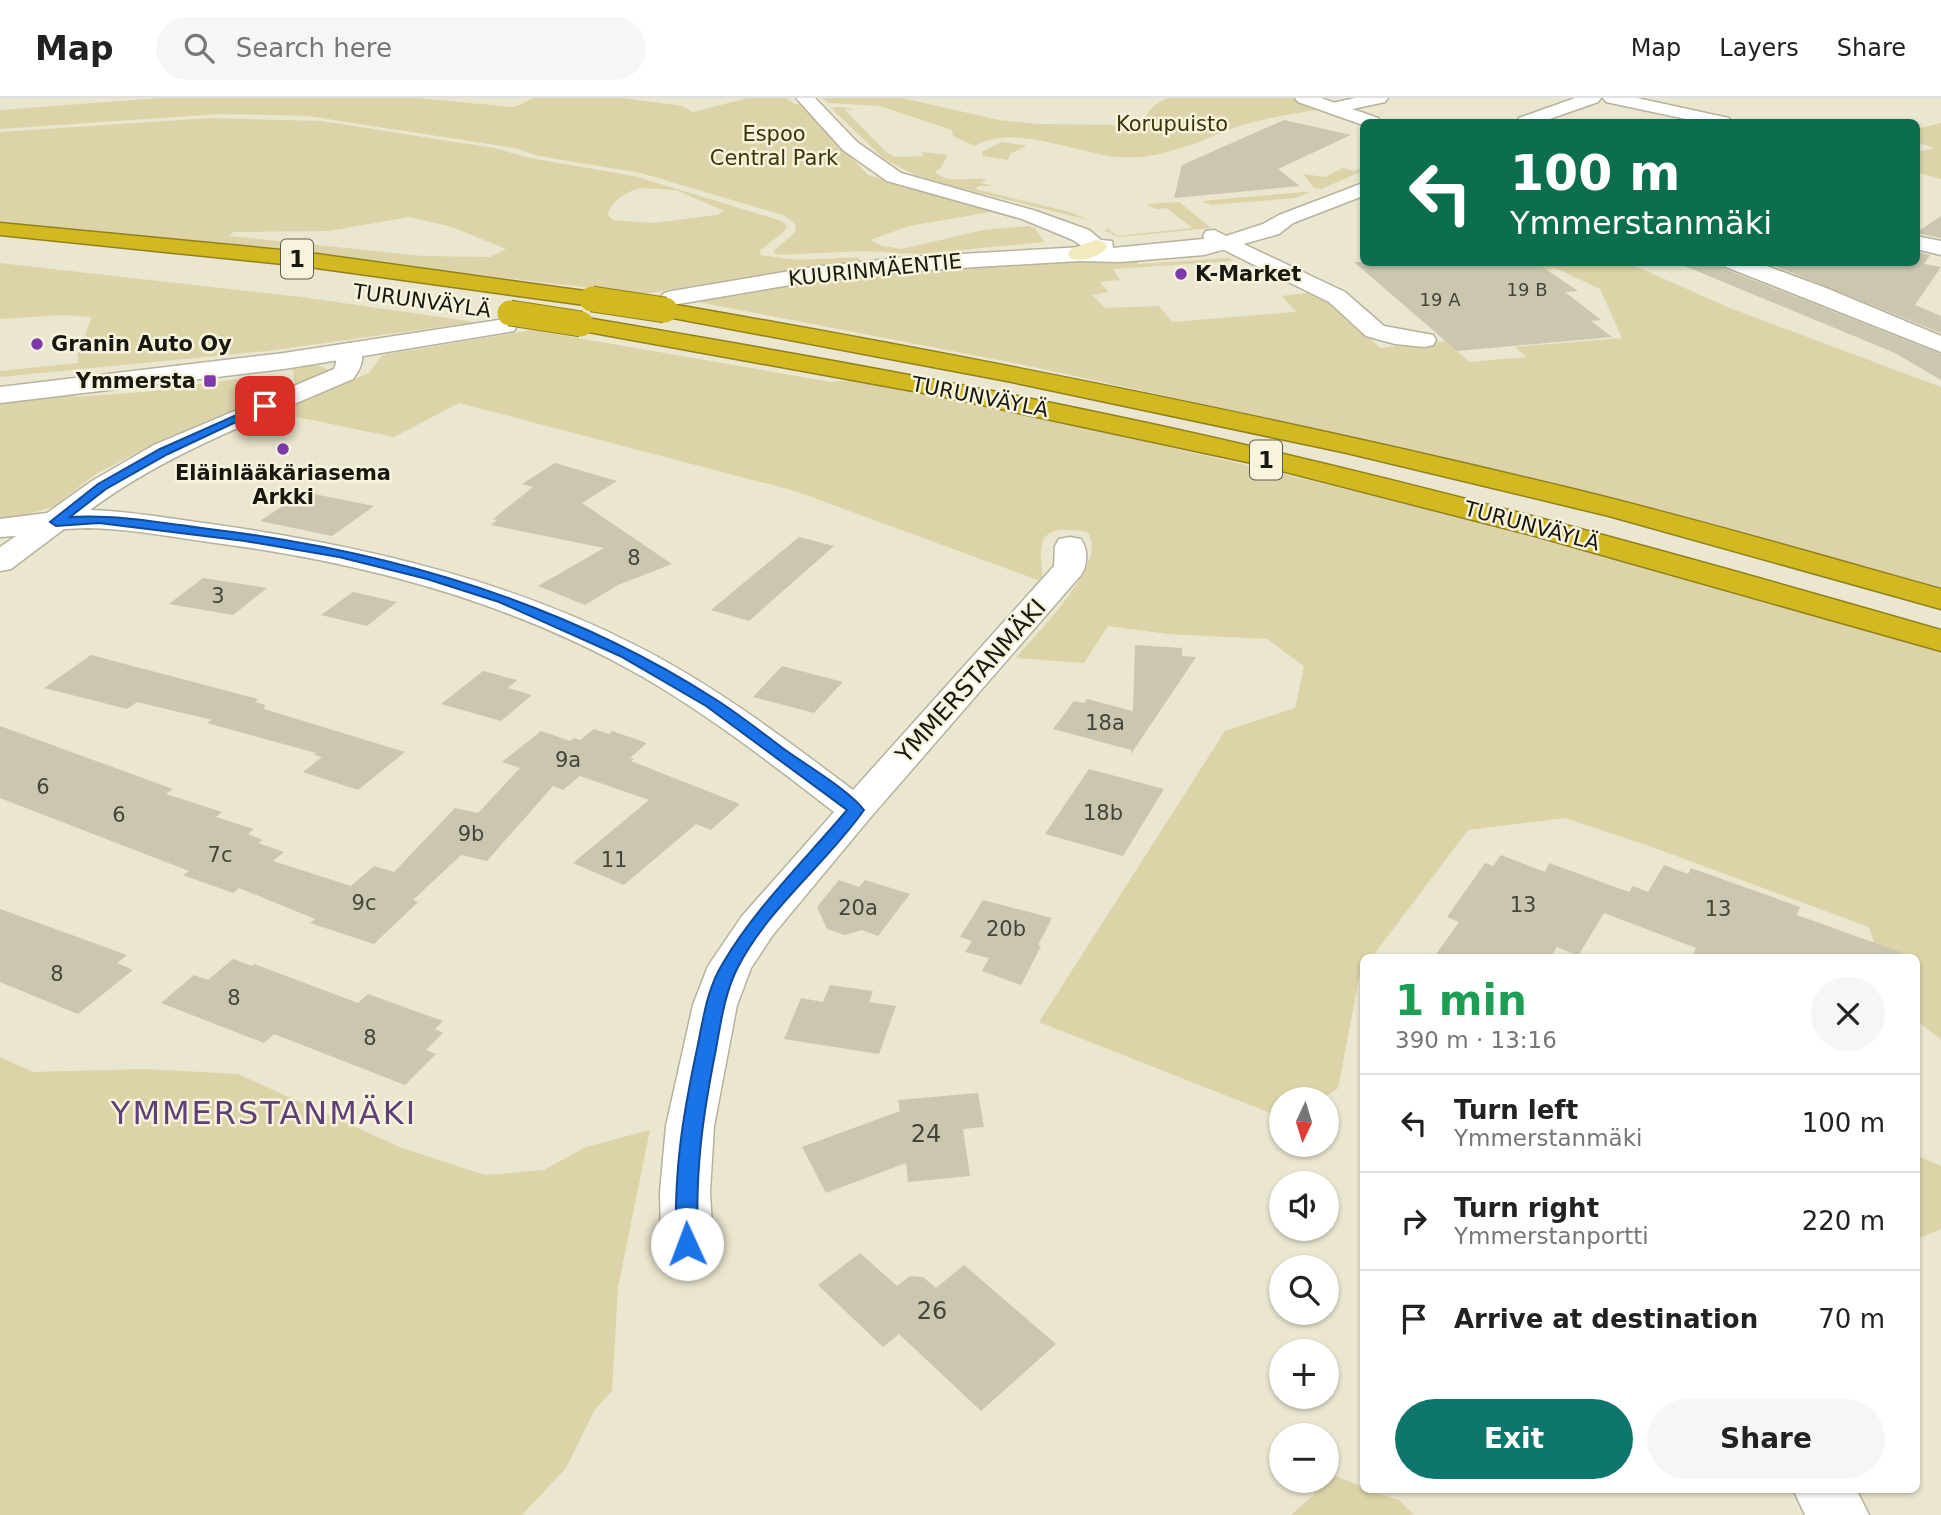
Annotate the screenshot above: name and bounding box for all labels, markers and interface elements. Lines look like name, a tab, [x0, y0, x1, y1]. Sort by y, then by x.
search box	[156, 17, 646, 80]
text: Map	[35, 29, 114, 68]
icon: search	[180, 29, 218, 67]
text: Search here	[236, 33, 392, 63]
text: Map	[1631, 34, 1681, 62]
text: Layers	[1719, 34, 1799, 62]
text: Share	[1837, 34, 1906, 62]
park label: Korupuisto	[1116, 112, 1228, 136]
park label: Espoo Central Park	[710, 122, 839, 170]
text: 100 m	[1510, 145, 1680, 202]
icon: left	[1395, 147, 1486, 238]
text: Ymmerstanmäki	[1510, 204, 1772, 242]
road number: 1	[281, 240, 313, 278]
street label: KUURINMÄENTIE	[787, 248, 963, 291]
place label: K-Market	[1195, 262, 1301, 286]
marker: K-Market	[1173, 266, 1189, 282]
street label: TURUNVÄYLÄ	[351, 278, 493, 323]
house number: 19 B	[1507, 279, 1547, 300]
house number: 19 A	[1420, 289, 1461, 310]
place label: Granin Auto Oy	[51, 332, 232, 356]
marker: Granin Auto Oy	[29, 336, 45, 352]
place label: Ymmersta	[75, 369, 196, 393]
street label: TURUNVÄYLÄ	[908, 371, 1051, 422]
marker: Ymmersta	[202, 373, 218, 389]
pin	[235, 376, 295, 436]
icon: arrive	[246, 387, 284, 425]
road number: 1	[1250, 440, 1282, 480]
marker: Eläinlääkäriasema Arkki	[275, 441, 291, 457]
place label: Eläinlääkäriasema Arkki	[175, 461, 391, 509]
street label: TURUNVÄYLÄ	[1461, 495, 1603, 556]
house number: 8	[627, 546, 641, 570]
house number: 3	[211, 584, 225, 608]
street label: YMMERSTANMÄKI	[889, 593, 1052, 769]
house number: 18a	[1085, 711, 1125, 735]
house number: 9a	[555, 748, 581, 772]
house number: 6	[36, 775, 50, 799]
house number: 18b	[1083, 801, 1123, 825]
house number: 6	[112, 803, 126, 827]
house number: 9b	[458, 822, 484, 846]
house number: 7c	[208, 843, 232, 867]
house number: 11	[601, 848, 627, 872]
house number: 9c	[352, 891, 376, 915]
house number: 13	[1510, 893, 1536, 917]
house number: 20a	[838, 896, 878, 920]
house number: 13	[1705, 897, 1731, 921]
house number: 20b	[986, 917, 1026, 941]
house number: 8	[50, 962, 64, 986]
text: 1 min	[1395, 976, 1527, 1025]
button: close	[1811, 977, 1885, 1051]
house number: 8	[227, 986, 241, 1010]
house number: 8	[363, 1026, 377, 1050]
text: 390 m · 13:16	[1395, 1027, 1557, 1053]
north arrow	[1269, 1087, 1339, 1157]
map controls	[1269, 1087, 1339, 1493]
district label: YMMERSTANMÄKI	[110, 1094, 417, 1132]
text: Turn left	[1454, 1095, 1578, 1125]
icon: left	[1395, 1104, 1433, 1142]
text: 100 m	[1802, 1108, 1885, 1138]
house number: 24	[911, 1120, 941, 1148]
text: Ymmerstanmäki	[1454, 1125, 1642, 1151]
button: sound	[1269, 1171, 1339, 1241]
text: Turn right	[1454, 1193, 1599, 1223]
icon: right	[1395, 1202, 1433, 1240]
text: 220 m	[1802, 1206, 1885, 1236]
position arrow	[650, 1207, 724, 1281]
text: Ymmerstanportti	[1454, 1223, 1649, 1249]
button: search	[1269, 1255, 1339, 1325]
house number: 26	[917, 1297, 947, 1325]
icon: arrive	[1395, 1300, 1433, 1338]
text: Arrive at destination	[1454, 1304, 1758, 1334]
text: 70 m	[1818, 1304, 1885, 1334]
button: +	[1269, 1339, 1339, 1409]
button: Exit	[1395, 1399, 1633, 1479]
button: Share	[1647, 1399, 1885, 1479]
button: −	[1269, 1423, 1339, 1493]

